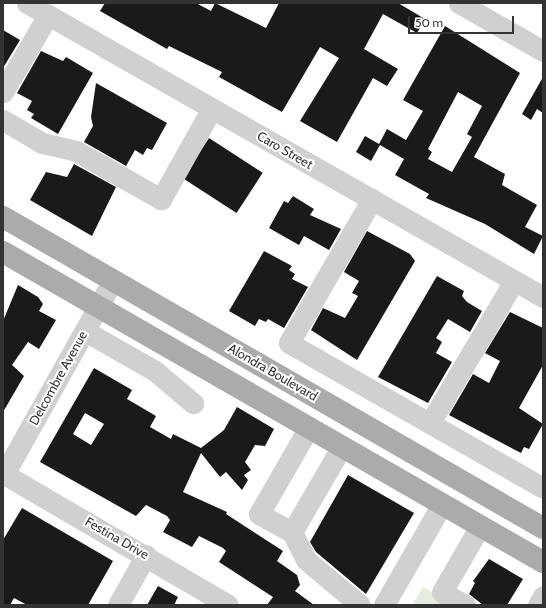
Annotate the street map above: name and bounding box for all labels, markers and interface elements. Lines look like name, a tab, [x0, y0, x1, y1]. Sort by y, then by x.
scale bar	[410, 8, 516, 34]
text: 50 m	[415, 15, 443, 30]
street label: Caro Street	[254, 128, 316, 172]
street label: Delcombre Avenue	[26, 328, 90, 428]
street label: Alondra Boulevard	[225, 340, 321, 404]
street label: Festina Drive	[82, 513, 152, 563]

